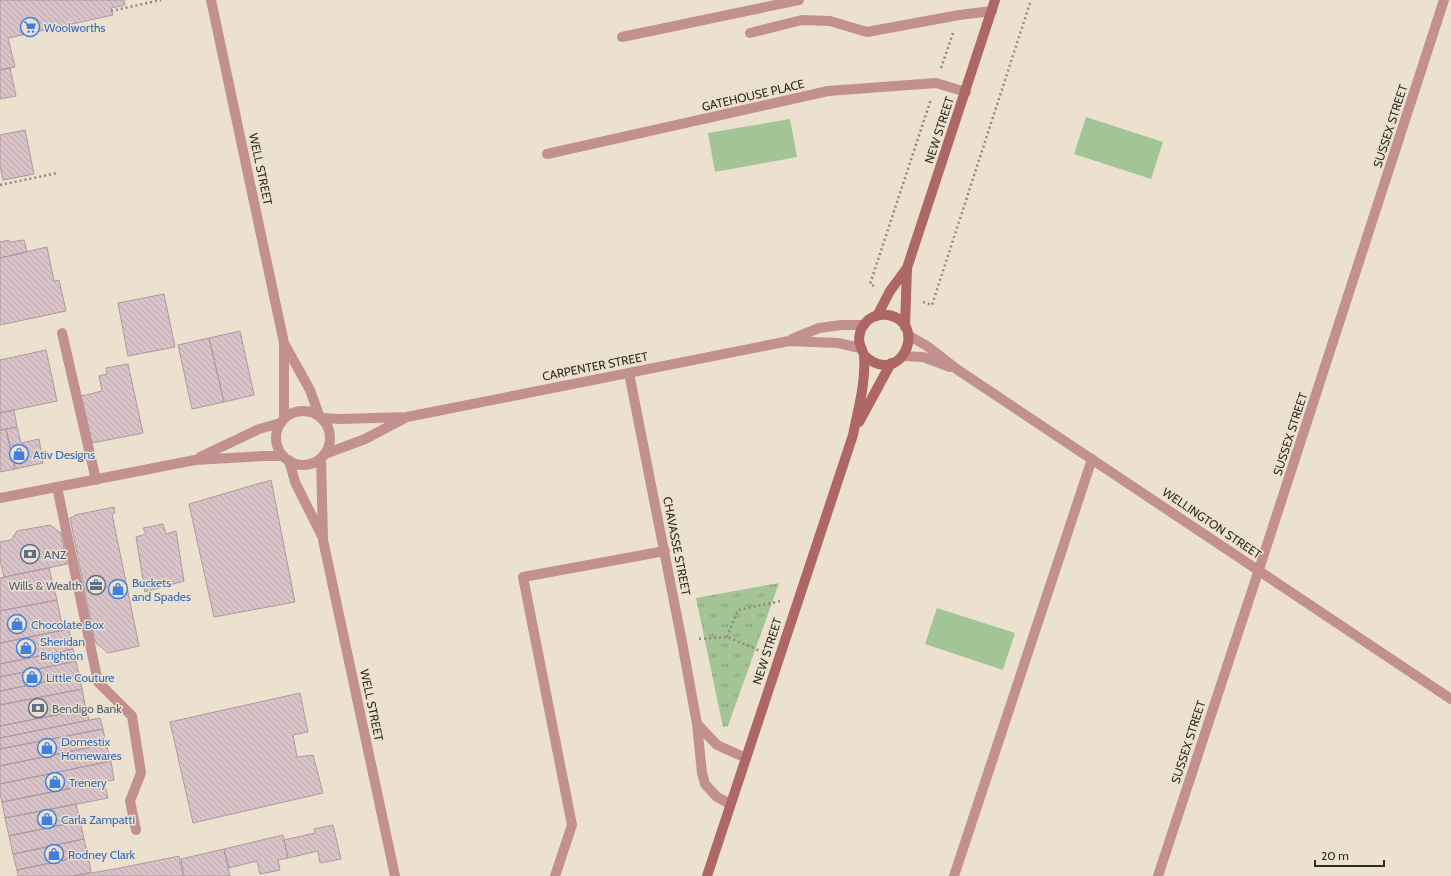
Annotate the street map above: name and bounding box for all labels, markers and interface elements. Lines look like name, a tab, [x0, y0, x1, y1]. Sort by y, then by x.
supermarket icon: Woolworths	[19, 16, 41, 38]
place label: Woolworths	[44, 20, 105, 35]
street label: GATEHOUSE PLACE	[700, 76, 806, 114]
street label: SUSSEX STREET	[1369, 82, 1411, 169]
street label: NEW STREET	[921, 94, 957, 165]
street label: WELL STREET	[246, 132, 276, 207]
street label: CARPENTER STREET	[541, 348, 650, 384]
street label: SUSSEX STREET	[1269, 390, 1311, 477]
shop icon: Ativ Designs	[8, 443, 30, 465]
place label: Ativ Designs	[33, 447, 95, 462]
street label: WELLINGTON STREET	[1160, 484, 1265, 562]
street label: CHAVASSE STREET	[660, 495, 694, 597]
bank icon: ANZ	[19, 543, 41, 565]
place label: ANZ	[44, 547, 67, 562]
office icon: Wills & Wealth	[85, 574, 107, 596]
place label: Buckets and Spades	[132, 575, 191, 604]
place label: Wills & Wealth	[9, 578, 82, 593]
shop icon: Buckets and Spades	[107, 578, 129, 600]
shop icon: Chocolate Box	[6, 613, 28, 635]
street label: NEW STREET	[749, 615, 785, 686]
place label: Chocolate Box	[31, 617, 104, 632]
place label: Sheridan Brighton	[40, 634, 85, 663]
shop icon: Sheridan Brighton	[15, 637, 37, 659]
shop icon: Little Couture	[21, 666, 43, 688]
street label: WELL STREET	[357, 668, 387, 743]
place label: Little Couture	[46, 670, 115, 685]
bank icon: Bendigo Bank	[27, 697, 49, 719]
street label: SUSSEX STREET	[1167, 698, 1209, 785]
place label: Bendigo Bank	[52, 701, 122, 716]
place label: Domestix Homewares	[61, 734, 122, 763]
shop icon: Domestix Homewares	[36, 737, 58, 759]
shop icon: Trenery	[44, 771, 66, 793]
place label: Trenery	[69, 775, 107, 790]
shop icon: Carla Zampatti	[36, 808, 58, 830]
place label: Carla Zampatti	[61, 812, 135, 827]
scale bar	[1315, 842, 1384, 868]
shop icon: Rodney Clark	[43, 843, 65, 865]
place label: Rodney Clark	[68, 847, 136, 862]
text: 20 m	[1321, 848, 1349, 863]

